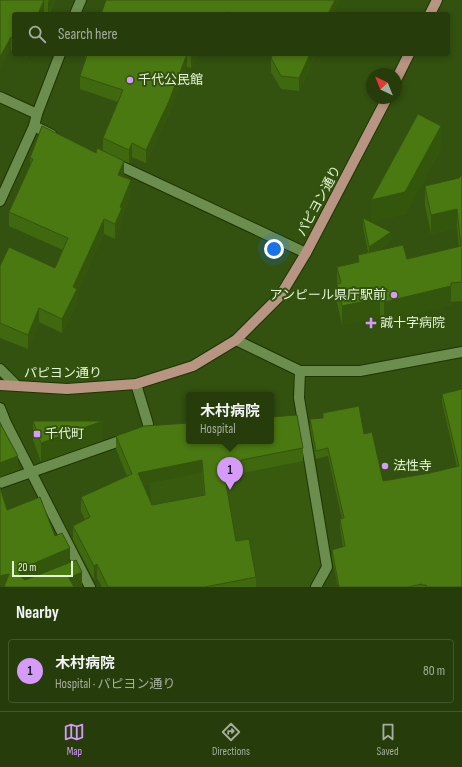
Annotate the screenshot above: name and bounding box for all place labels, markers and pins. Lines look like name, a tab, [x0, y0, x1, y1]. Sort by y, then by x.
place label: 千代公民館	[138, 72, 203, 88]
marker: 千代公民館	[125, 75, 135, 85]
place label: アンピール県庁駅前	[270, 287, 386, 303]
marker: アンピール県庁駅前	[389, 290, 399, 300]
place label: 誠十字病院	[380, 315, 445, 331]
marker: 誠十字病院	[365, 317, 377, 329]
place label: 千代町	[45, 426, 84, 442]
marker: 千代町	[32, 429, 42, 439]
pin: 1	[217, 457, 243, 490]
place label: 法性寺	[393, 458, 432, 474]
marker: 法性寺	[380, 461, 390, 471]

